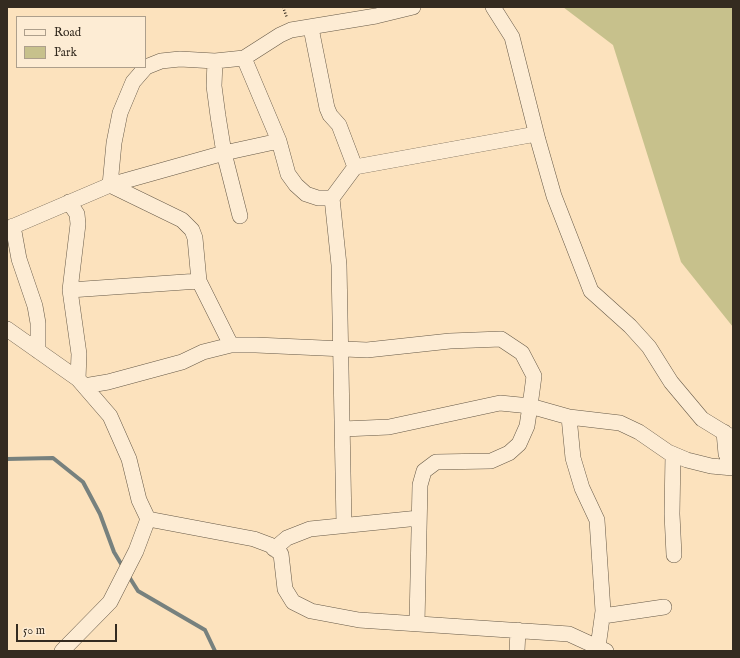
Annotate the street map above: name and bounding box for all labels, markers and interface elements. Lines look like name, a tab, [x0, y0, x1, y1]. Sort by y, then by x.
legend	[16, 16, 146, 68]
text: Road	[54, 25, 81, 40]
text: Park	[54, 45, 77, 60]
scale bar	[18, 616, 119, 642]
text: 50 m	[23, 623, 45, 638]

